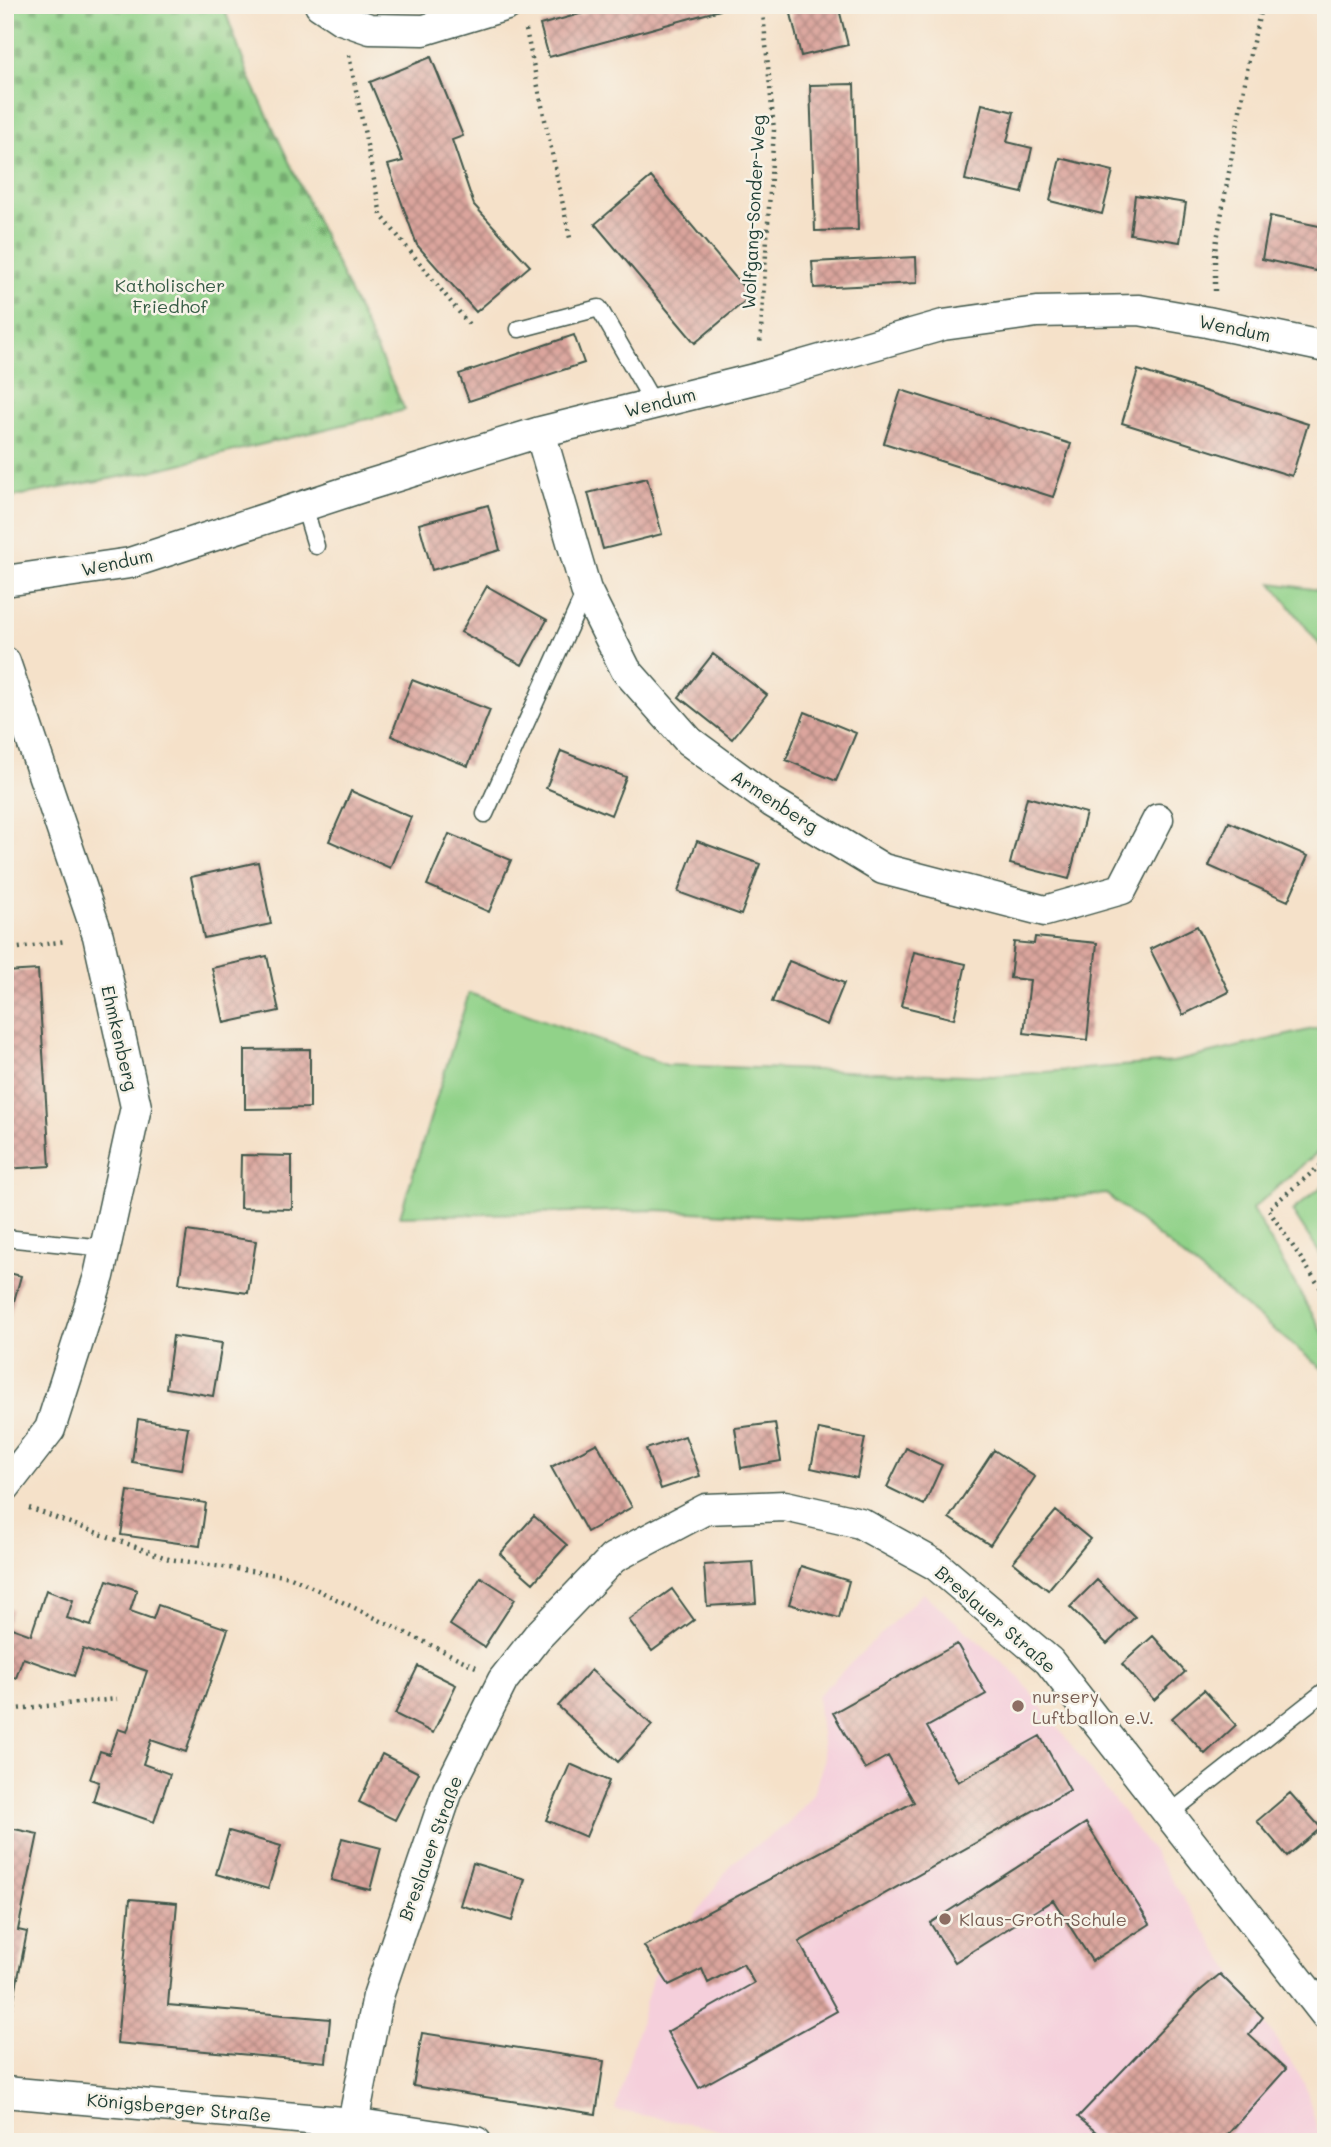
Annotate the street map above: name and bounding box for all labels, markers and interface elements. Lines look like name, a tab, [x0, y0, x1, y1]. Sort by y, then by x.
street label: Wolfgang-Sonder-Weg	[736, 114, 770, 310]
park label: Katholischer Friedhof	[115, 273, 225, 318]
street label: Wendum	[1197, 309, 1273, 347]
street label: Wendum	[622, 382, 698, 422]
street label: Wendum	[79, 543, 155, 581]
street label: Armenberg	[727, 764, 823, 838]
street label: Ehmkenberg	[96, 983, 144, 1093]
street label: Breslauer Straße	[931, 1560, 1061, 1678]
place label: nursery Luftballon e.V.	[1032, 1684, 1154, 1729]
marker: nursery Luftballon e.V.	[1010, 1698, 1026, 1714]
street label: Breslauer Straße	[393, 1772, 467, 1924]
place label: Klaus-Groth-Schule	[959, 1907, 1127, 1931]
marker: Klaus-Groth-Schule	[937, 1911, 953, 1927]
street label: Königsberger Straße	[86, 2087, 272, 2127]

